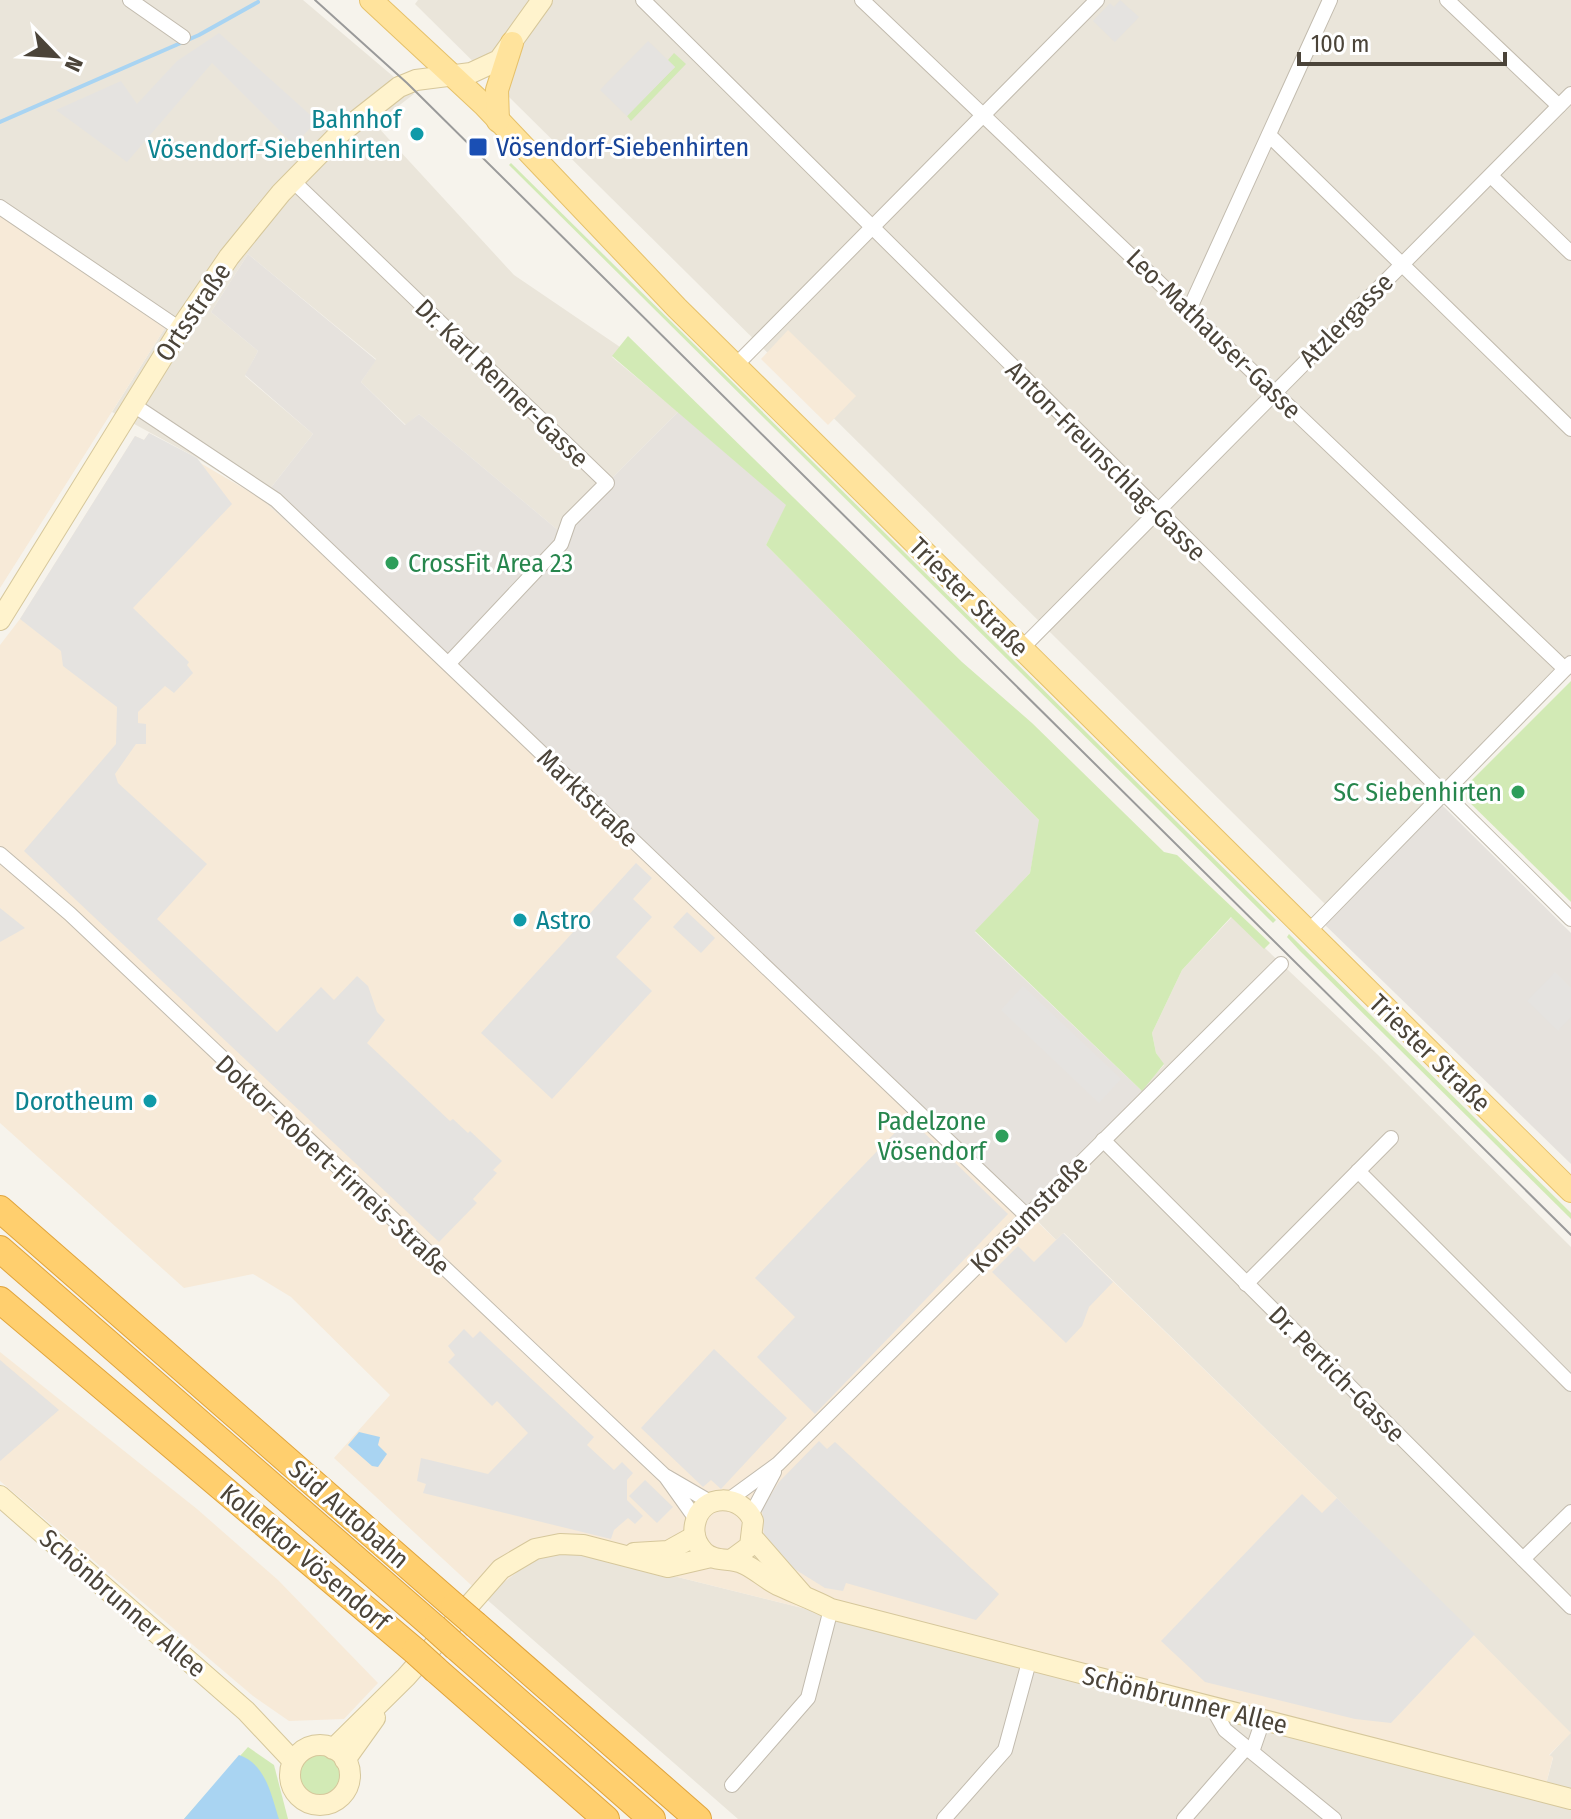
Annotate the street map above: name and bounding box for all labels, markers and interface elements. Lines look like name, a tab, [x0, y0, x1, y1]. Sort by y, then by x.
north arrow	[16, 16, 96, 96]
scale bar	[1299, 16, 1505, 66]
text: 100 m	[1311, 30, 1369, 58]
text: N	[59, 53, 89, 76]
place label: Bahnhof Vösendorf-Siebenhirten	[148, 104, 403, 165]
marker: Bahnhof Vösendorf-Siebenhirten	[408, 125, 426, 143]
place label: Vösendorf-Siebenhirten	[496, 132, 749, 163]
marker: Vösendorf-Siebenhirten	[467, 136, 489, 158]
street label: Leo-Mathauser-Gasse	[1120, 243, 1307, 426]
street label: Ortsstraße	[149, 257, 238, 367]
street label: Atzlergasse	[1293, 267, 1400, 374]
street label: Dr. Karl Renner-Gasse	[409, 293, 595, 474]
street label: Anton-Freunschlag-Gasse	[999, 355, 1212, 568]
street label: Triester Straße	[902, 531, 1035, 664]
place label: CrossFit Area 23	[408, 548, 573, 579]
marker: CrossFit Area 23	[383, 554, 401, 572]
street label: Marktstraße	[531, 743, 645, 854]
place label: SC Siebenhirten	[1333, 777, 1502, 808]
marker: SC Siebenhirten	[1509, 783, 1527, 801]
place label: Astro	[536, 905, 591, 936]
marker: Astro	[511, 911, 529, 929]
street label: Triester Straße	[1363, 988, 1497, 1119]
street label: Doktor-Robert-Firneis-Straße	[209, 1049, 456, 1282]
place label: Dorotheum	[15, 1086, 134, 1117]
marker: Dorotheum	[141, 1092, 159, 1110]
place label: Padelzone Vösendorf	[877, 1106, 988, 1167]
marker: Padelzone Vösendorf	[993, 1127, 1011, 1145]
street label: Konsumstraße	[964, 1149, 1094, 1279]
street label: Dr. Pertich-Gasse	[1262, 1300, 1411, 1449]
street label: Süd Autobahn	[282, 1454, 415, 1575]
street label: Kollektor Vösendorf	[214, 1478, 397, 1638]
street label: Schönbrunner Allee	[33, 1523, 212, 1684]
street label: Schönbrunner Allee	[1079, 1660, 1291, 1741]

